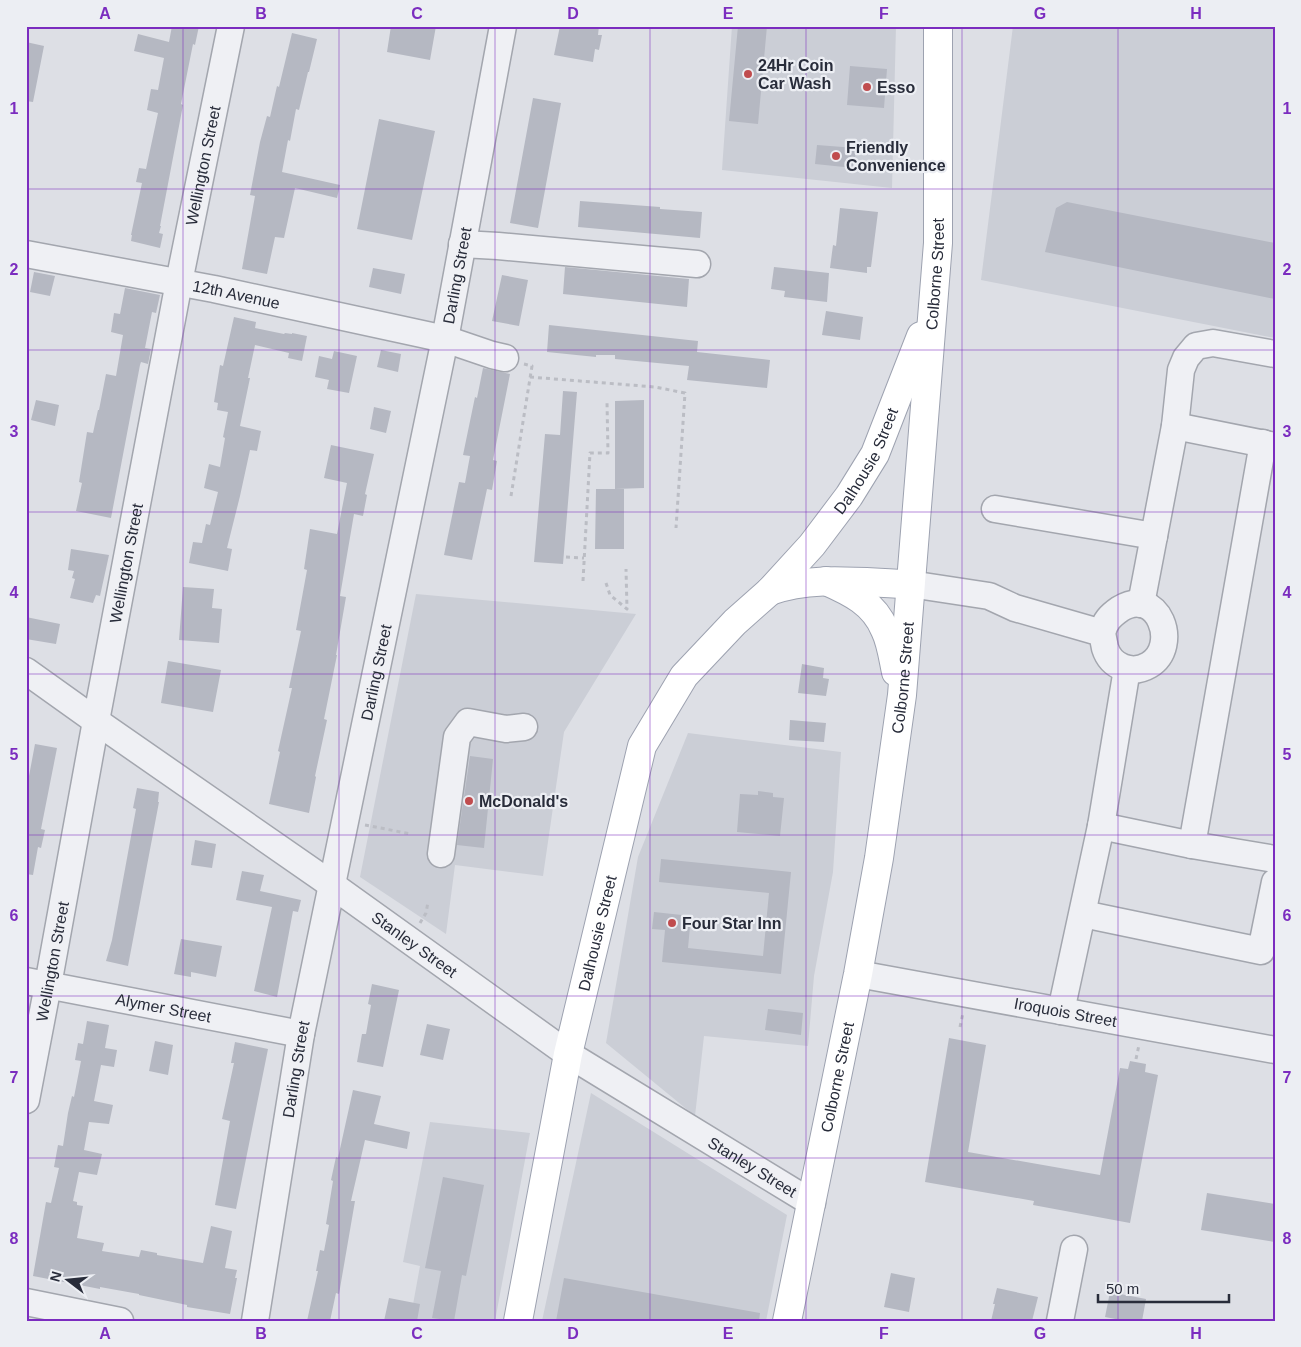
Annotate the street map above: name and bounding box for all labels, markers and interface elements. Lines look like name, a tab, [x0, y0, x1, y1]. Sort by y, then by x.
text: A	[99, 5, 111, 22]
text: B	[255, 5, 267, 22]
text: C	[411, 5, 423, 22]
text: D	[567, 5, 579, 22]
text: E	[723, 5, 734, 22]
text: F	[879, 5, 889, 22]
text: G	[1034, 5, 1046, 22]
text: H	[1190, 5, 1202, 22]
place label: 24Hr Coin Car Wash	[758, 57, 834, 92]
marker: 24Hr Coin Car Wash	[742, 68, 754, 80]
place label: Esso	[877, 79, 915, 96]
marker: Esso	[861, 81, 873, 93]
text: 1	[10, 100, 19, 117]
text: 1	[1283, 100, 1292, 117]
street label: Wellington Street	[183, 104, 224, 227]
place label: Friendly Convenience	[846, 139, 946, 174]
marker: Friendly Convenience	[830, 150, 842, 162]
street label: Colborne Street	[923, 217, 947, 331]
street label: Darling Street	[440, 225, 475, 325]
text: 2	[10, 261, 19, 278]
text: 2	[1283, 261, 1292, 278]
street label: 12th Avenue	[191, 277, 281, 312]
street label: Dalhousie Street	[831, 405, 901, 517]
text: 3	[10, 423, 19, 440]
text: 3	[1283, 423, 1292, 440]
street label: Wellington Street	[107, 501, 146, 625]
text: 4	[10, 584, 19, 601]
text: 4	[1283, 584, 1292, 601]
street label: Colborne Street	[889, 621, 917, 735]
street label: Darling Street	[358, 622, 395, 722]
text: 5	[10, 746, 19, 763]
text: 5	[1283, 746, 1292, 763]
place label: McDonald's	[479, 793, 568, 810]
marker: McDonald's	[463, 795, 475, 807]
street label: Dalhousie Street	[575, 873, 620, 993]
street label: Wellington Street	[33, 900, 72, 1023]
text: 6	[10, 907, 19, 924]
text: 6	[1283, 907, 1292, 924]
street label: Stanley Street	[368, 908, 461, 981]
place label: Four Star Inn	[682, 915, 782, 932]
marker: Four Star Inn	[666, 917, 678, 929]
street label: Alymer Street	[114, 990, 213, 1026]
street label: Iroquois Street	[1013, 995, 1119, 1030]
street label: Darling Street	[280, 1019, 313, 1119]
street label: Colborne Street	[818, 1020, 857, 1134]
text: 7	[10, 1069, 19, 1086]
text: 7	[1283, 1069, 1292, 1086]
street label: Stanley Street	[705, 1134, 800, 1201]
text: 8	[10, 1230, 19, 1247]
text: 8	[1283, 1230, 1292, 1247]
north arrow	[42, 1254, 92, 1304]
text: N	[46, 1269, 65, 1283]
scale bar	[1098, 1272, 1230, 1304]
text: 50 m	[1106, 1280, 1139, 1297]
text: A	[99, 1325, 111, 1342]
text: B	[255, 1325, 267, 1342]
text: C	[411, 1325, 423, 1342]
text: D	[567, 1325, 579, 1342]
text: E	[723, 1325, 734, 1342]
text: F	[879, 1325, 889, 1342]
text: G	[1034, 1325, 1046, 1342]
text: H	[1190, 1325, 1202, 1342]

